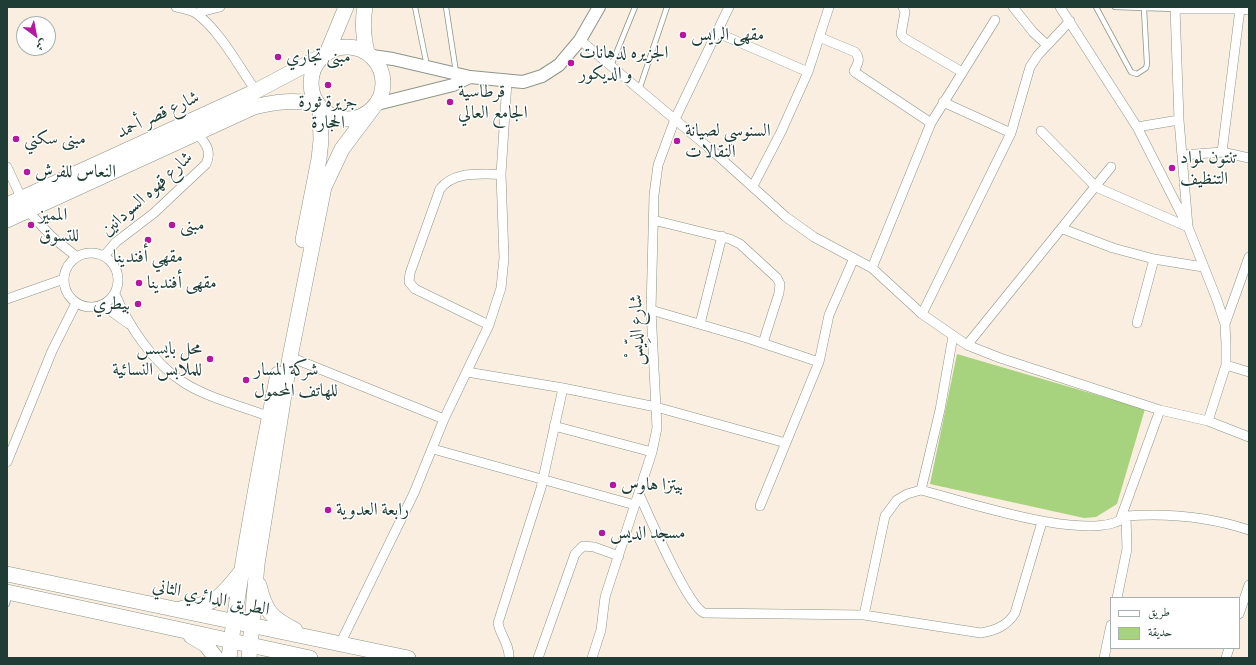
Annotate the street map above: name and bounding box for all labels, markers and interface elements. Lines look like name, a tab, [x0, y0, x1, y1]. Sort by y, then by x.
north arrow	[16, 16, 56, 56]
place label: مقهى الرايس	[691, 24, 764, 46]
marker: مقهى الرايس	[678, 30, 688, 40]
text: ش	[33, 36, 50, 54]
place label: الجزيره لدهانات و الديكور	[579, 42, 669, 84]
place label: مبنى تجاري	[286, 46, 351, 68]
marker: مبنى تجاري	[273, 52, 283, 62]
marker: الجزيره لدهانات و الديكور	[566, 58, 576, 68]
marker: جزيرة ثورة الحجارة	[323, 80, 333, 90]
place label: قرطاسية الجامع العالي	[458, 81, 528, 124]
street label: شارع قصر أحمد	[113, 86, 203, 144]
place label: جزيرة ثورة الحجارة	[298, 91, 358, 134]
marker: قرطاسية الجامع العالي	[445, 97, 455, 107]
place label: السنوسي لصيانة النقالات	[685, 120, 771, 162]
place label: مبنى سكني	[24, 128, 86, 150]
marker: مبنى سكني	[11, 134, 21, 144]
marker: السنوسي لصيانة النقالات	[672, 136, 682, 146]
street label: شارع قهوه السودانين	[97, 147, 197, 241]
place label: تنتون لمواد التنظيف	[1180, 147, 1238, 190]
place label: النعاس للفرش	[35, 161, 116, 183]
marker: تنتون لمواد التنظيف	[1167, 163, 1177, 173]
marker: النعاس للفرش	[22, 167, 32, 177]
place label: المميز للتسوق	[39, 204, 79, 246]
place label: مبنى	[180, 214, 204, 236]
marker: المميز للتسوق	[26, 220, 36, 230]
marker: مبنى	[167, 220, 177, 230]
marker: مقهي أفندينا	[143, 235, 153, 245]
place label: مقهي أفندينا	[113, 246, 183, 268]
place label: مقهى أفندينا	[147, 272, 217, 294]
marker: مقهى أفندينا	[134, 278, 144, 288]
place label: بيطري	[93, 293, 130, 315]
street label: شارع الدِّيسْ	[626, 294, 648, 366]
marker: بيطري	[133, 299, 143, 309]
place label: محل بايسس للملابس النسائية	[112, 338, 202, 380]
marker: محل بايسس للملابس النسائية	[205, 354, 215, 364]
place label: شركة المسار للهاتف المحمول	[254, 359, 338, 402]
marker: شركة المسار للهاتف المحمول	[241, 375, 251, 385]
place label: بيتزا هاوس	[621, 474, 683, 496]
marker: بيتزا هاوس	[608, 480, 618, 490]
place label: رابعة العدوية	[336, 499, 409, 521]
marker: رابعة العدوية	[323, 505, 333, 515]
place label: مسجد الديس	[610, 522, 685, 544]
marker: مسجد الديس	[597, 528, 607, 538]
street label: الطريق الدائري الثاني	[150, 575, 272, 621]
legend	[1110, 597, 1240, 649]
text: طريق	[1148, 604, 1170, 620]
text: حديقة	[1148, 624, 1172, 640]

